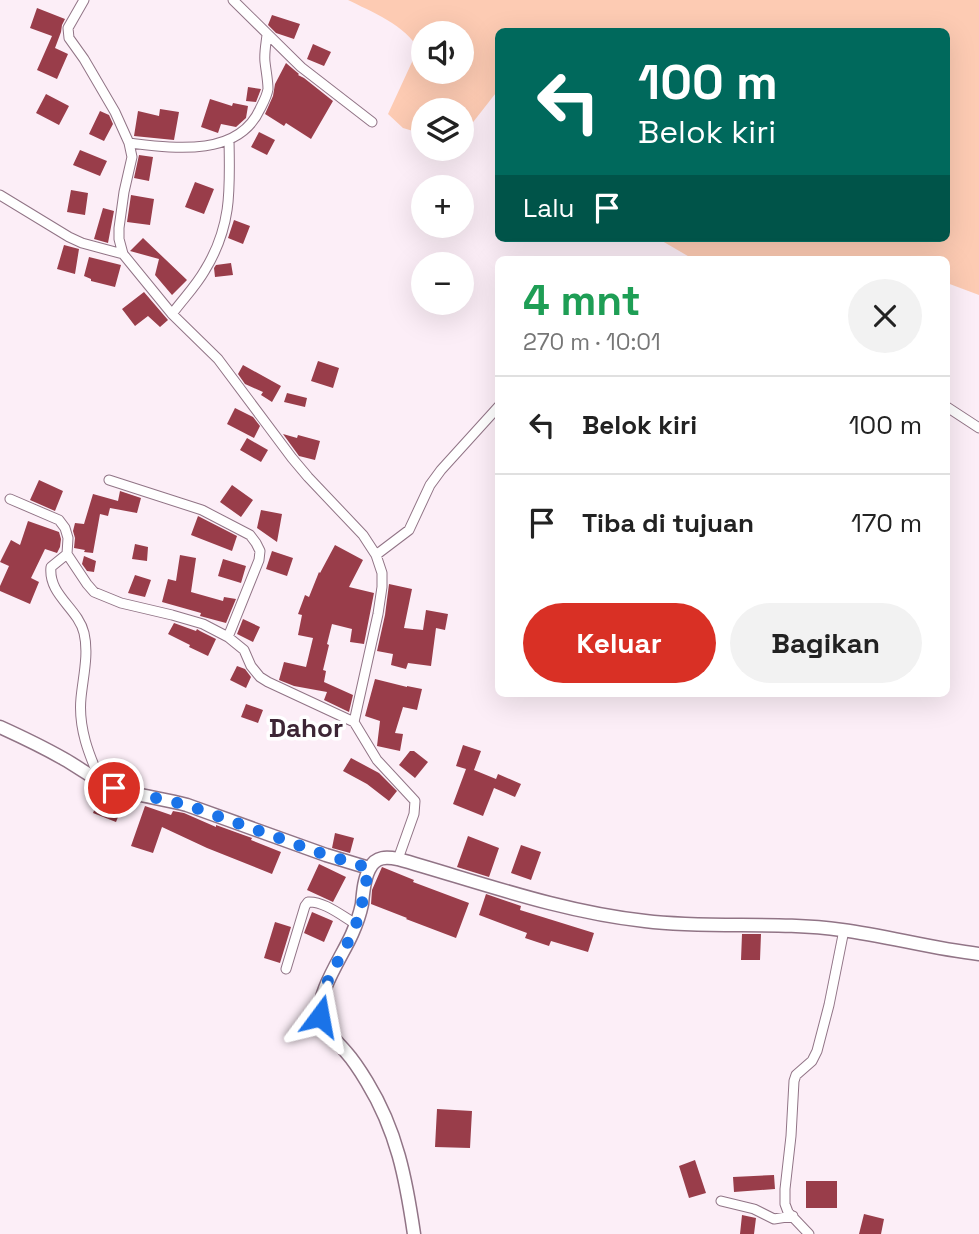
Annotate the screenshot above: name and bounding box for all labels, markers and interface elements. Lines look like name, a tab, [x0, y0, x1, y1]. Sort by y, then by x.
map controls	[411, 21, 474, 315]
button: sound	[411, 21, 474, 84]
text: 100 m	[638, 51, 778, 113]
icon: left	[523, 56, 614, 147]
button: layers	[411, 98, 474, 161]
text: Belok kiri	[638, 112, 776, 152]
button: +	[411, 175, 474, 238]
icon: arrive	[588, 189, 626, 227]
text: Lalu	[523, 191, 574, 225]
button: −	[411, 252, 474, 315]
text: 4 mnt	[523, 274, 641, 327]
button: close	[848, 279, 922, 353]
text: 270 m · 10:01	[523, 327, 661, 357]
icon: left	[523, 406, 561, 444]
text: Belok kiri	[582, 408, 697, 442]
text: 100 m	[849, 408, 922, 442]
icon: arrive	[523, 504, 561, 542]
text: Tiba di tujuan	[582, 506, 754, 540]
text: 170 m	[851, 506, 922, 540]
button: Keluar	[523, 603, 716, 683]
button: Bagikan	[730, 603, 922, 683]
district label: Dahor	[269, 711, 343, 745]
pin	[84, 758, 144, 818]
icon: arrive	[95, 769, 133, 807]
position arrow	[283, 979, 357, 1053]

